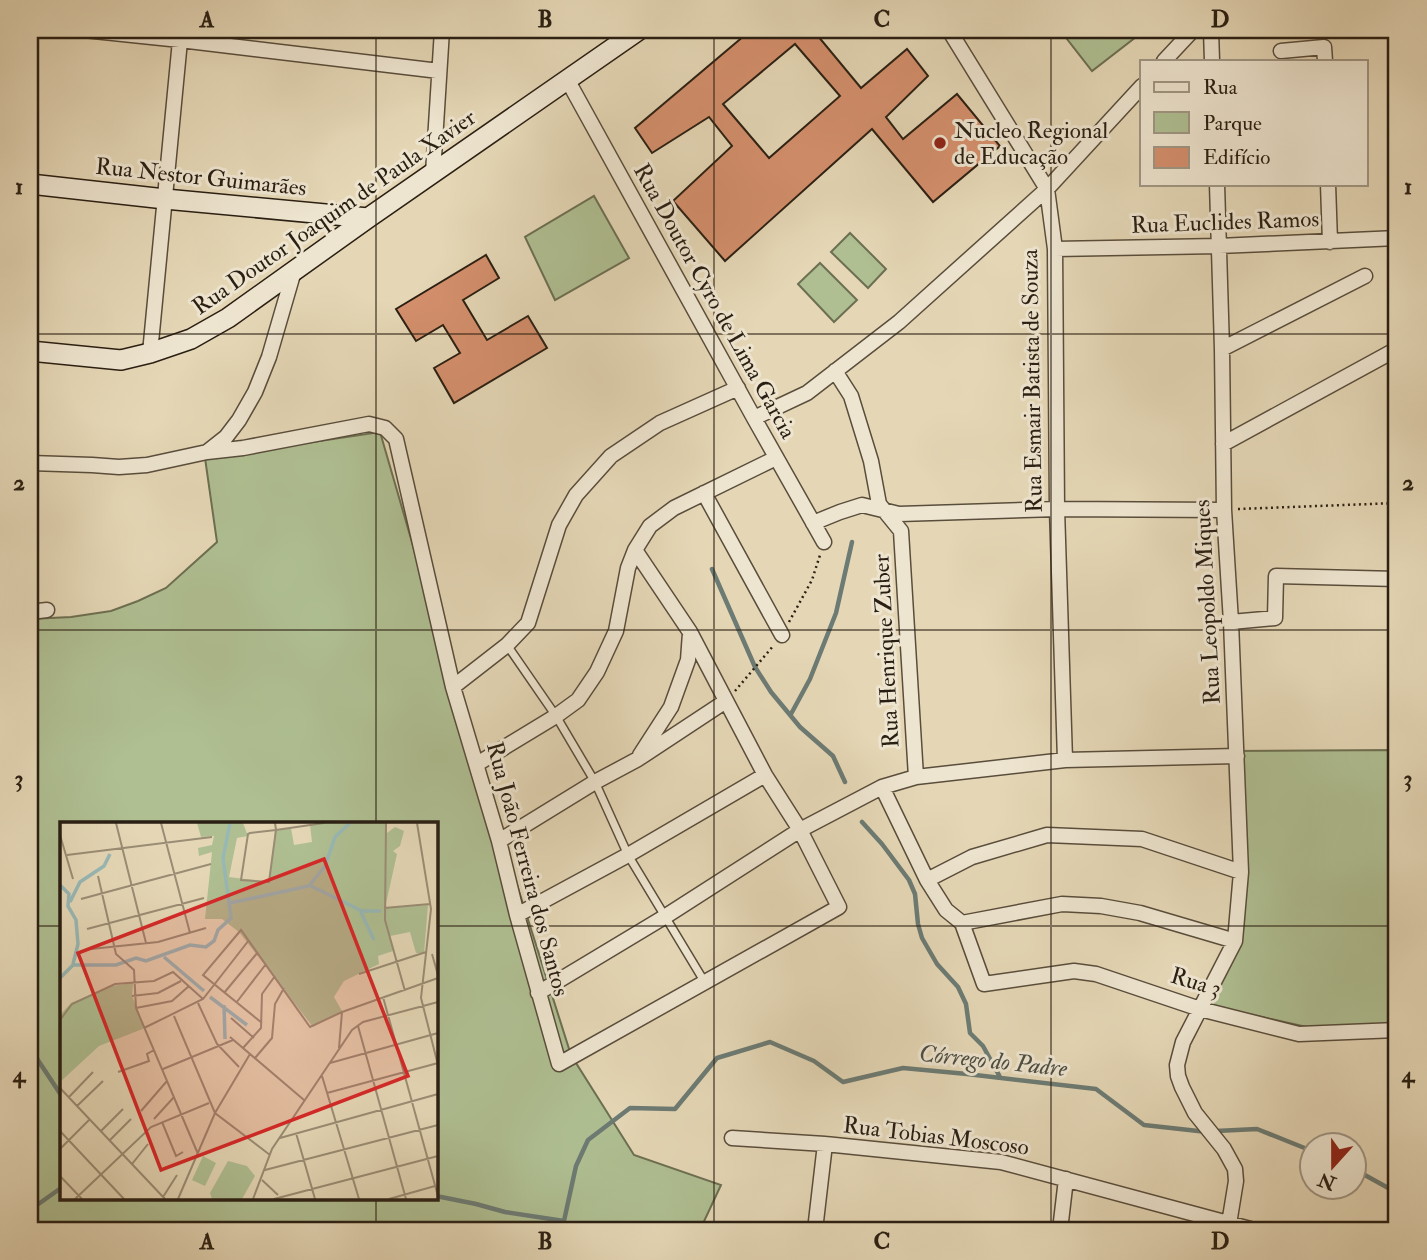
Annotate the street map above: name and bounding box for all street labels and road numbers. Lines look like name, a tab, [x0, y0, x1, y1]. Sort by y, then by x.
street label: Rua Doutor Joaquim de Paula Xavier	[187, 103, 482, 321]
street label: Rua Nestor Guimarães	[94, 151, 308, 203]
street label: Rua Doutor Cyro de Lima Garcia	[627, 158, 803, 444]
street label: Rua Euclides Ramos	[1130, 204, 1320, 240]
street label: Rua Esmair Batista de Souza	[1015, 248, 1049, 513]
street label: Rua Leopoldo Miques	[1187, 499, 1228, 705]
street label: Rua Henrique Zuber	[866, 553, 906, 749]
street label: Rua João Ferreira dos Santos	[480, 739, 576, 1000]
street label: Rua 3	[1167, 961, 1225, 1003]
street label: Rua Tobias Moscoso	[841, 1110, 1031, 1162]

